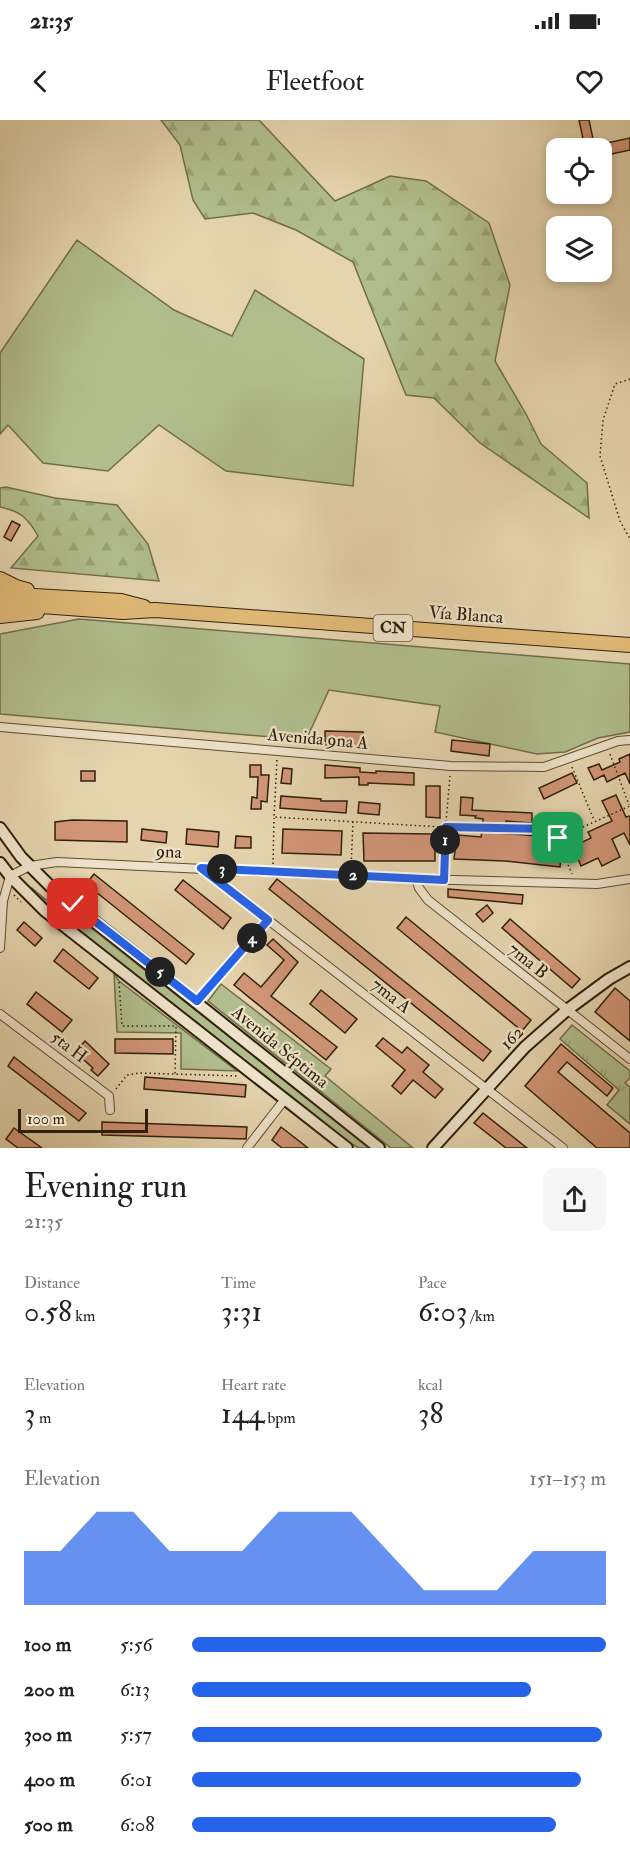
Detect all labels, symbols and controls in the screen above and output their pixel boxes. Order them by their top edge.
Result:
text: 21:35 [30,7,73,35]
icon: back [24,65,57,98]
text: Fleetfoot [266,65,364,98]
icon: heart [573,65,606,98]
map controls [546,138,612,282]
button: locate [546,138,612,204]
button: layers [546,216,612,282]
street label: Vía Blanca [428,601,505,629]
road number: CN [374,615,412,641]
street label: Avenida 9na A [266,723,370,755]
pin [532,812,583,863]
icon: arrive [541,821,574,854]
pin: 1 [430,825,460,855]
text: 1 [442,830,448,850]
street label: 9na [154,840,183,864]
pin: 3 [207,854,237,884]
text: 3 [219,859,225,879]
pin: 2 [338,860,368,890]
text: 2 [349,865,357,885]
pin [47,878,98,929]
icon: check [56,887,89,920]
pin: 4 [237,923,267,953]
text: 4 [248,928,256,948]
street label: 7ma B [503,938,553,984]
pin: 5 [145,957,175,987]
text: 5 [156,962,164,982]
street label: 7ma A [366,973,416,1019]
street label: Avenida Séptima [226,1000,334,1094]
street label: 162 [495,1021,529,1055]
street label: 5ta H [46,1026,92,1068]
scale bar [18,1106,148,1133]
text: 100 m [27,1109,65,1129]
text: Evening run [24,1166,187,1207]
button: share [543,1168,606,1231]
text: 21:35 [24,1209,63,1234]
text: Distance [24,1273,80,1293]
text: Time [221,1273,256,1293]
text: Pace [418,1273,447,1293]
text: 0.58 [24,1293,72,1330]
text: 3:31 [221,1293,262,1330]
text: 6:03 [418,1293,467,1330]
text: km [72,1306,95,1326]
text: /km [467,1306,495,1326]
text: Elevation [24,1375,85,1395]
text: Heart rate [221,1375,286,1395]
text: kcal [418,1375,443,1395]
text: 3 [24,1395,36,1432]
text: 144 [221,1395,264,1432]
text: 38 [418,1395,444,1432]
text: m [36,1408,51,1428]
text: bpm [264,1408,296,1428]
text: Elevation [24,1466,100,1491]
text: 151–153 m [530,1466,606,1491]
text: 100 m [24,1632,71,1657]
text: 5:56 [120,1632,153,1657]
text: 200 m [24,1677,74,1702]
text: 6:13 [120,1677,150,1702]
text: 300 m [24,1722,72,1747]
text: 5:57 [120,1722,152,1747]
text: 400 m [24,1767,75,1792]
text: 6:01 [120,1767,152,1792]
text: 500 m [24,1812,73,1837]
text: 6:08 [120,1812,155,1837]

